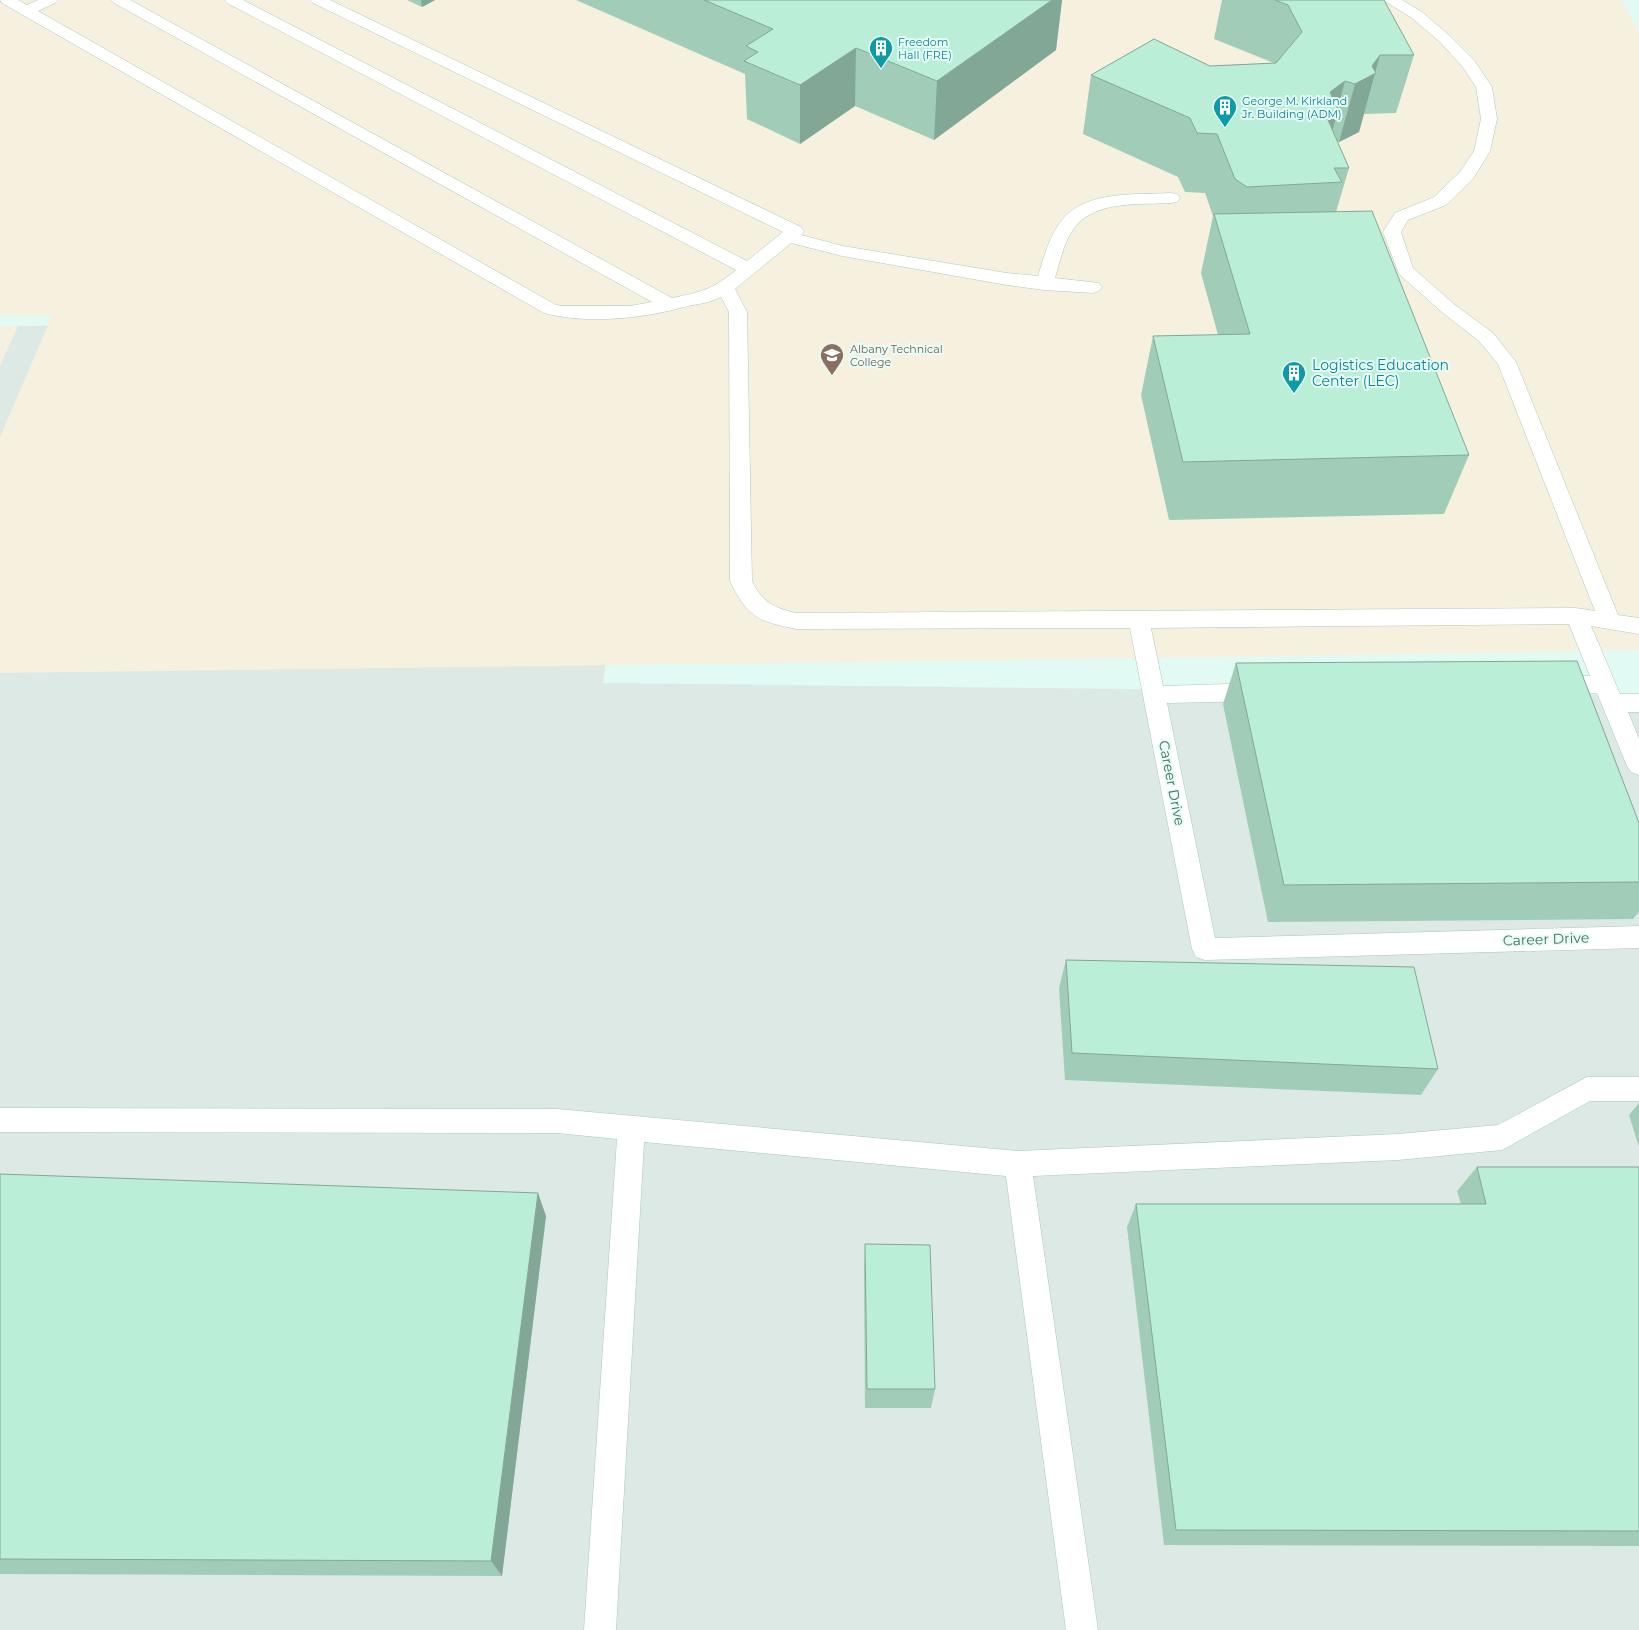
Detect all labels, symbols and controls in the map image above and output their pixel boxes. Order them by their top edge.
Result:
building icon: Freedom Hall (FRE) [868,35,894,69]
place label: Freedom Hall (FRE) [898,35,952,62]
building icon: George M. Kirkland Jr. Building (ADM) [1212,94,1238,128]
place label: George M. Kirkland Jr. Building (ADM) [1241,94,1347,121]
school or university icon: Albany Technical College [819,342,845,376]
place label: Albany Technical College [850,342,943,369]
place label: Logistics Education Center (LEC) [1312,356,1449,390]
building icon: Logistics Education Center (LEC) [1281,360,1307,394]
street label: Career Drive [1155,739,1189,827]
street label: Career Drive [1503,928,1589,950]

